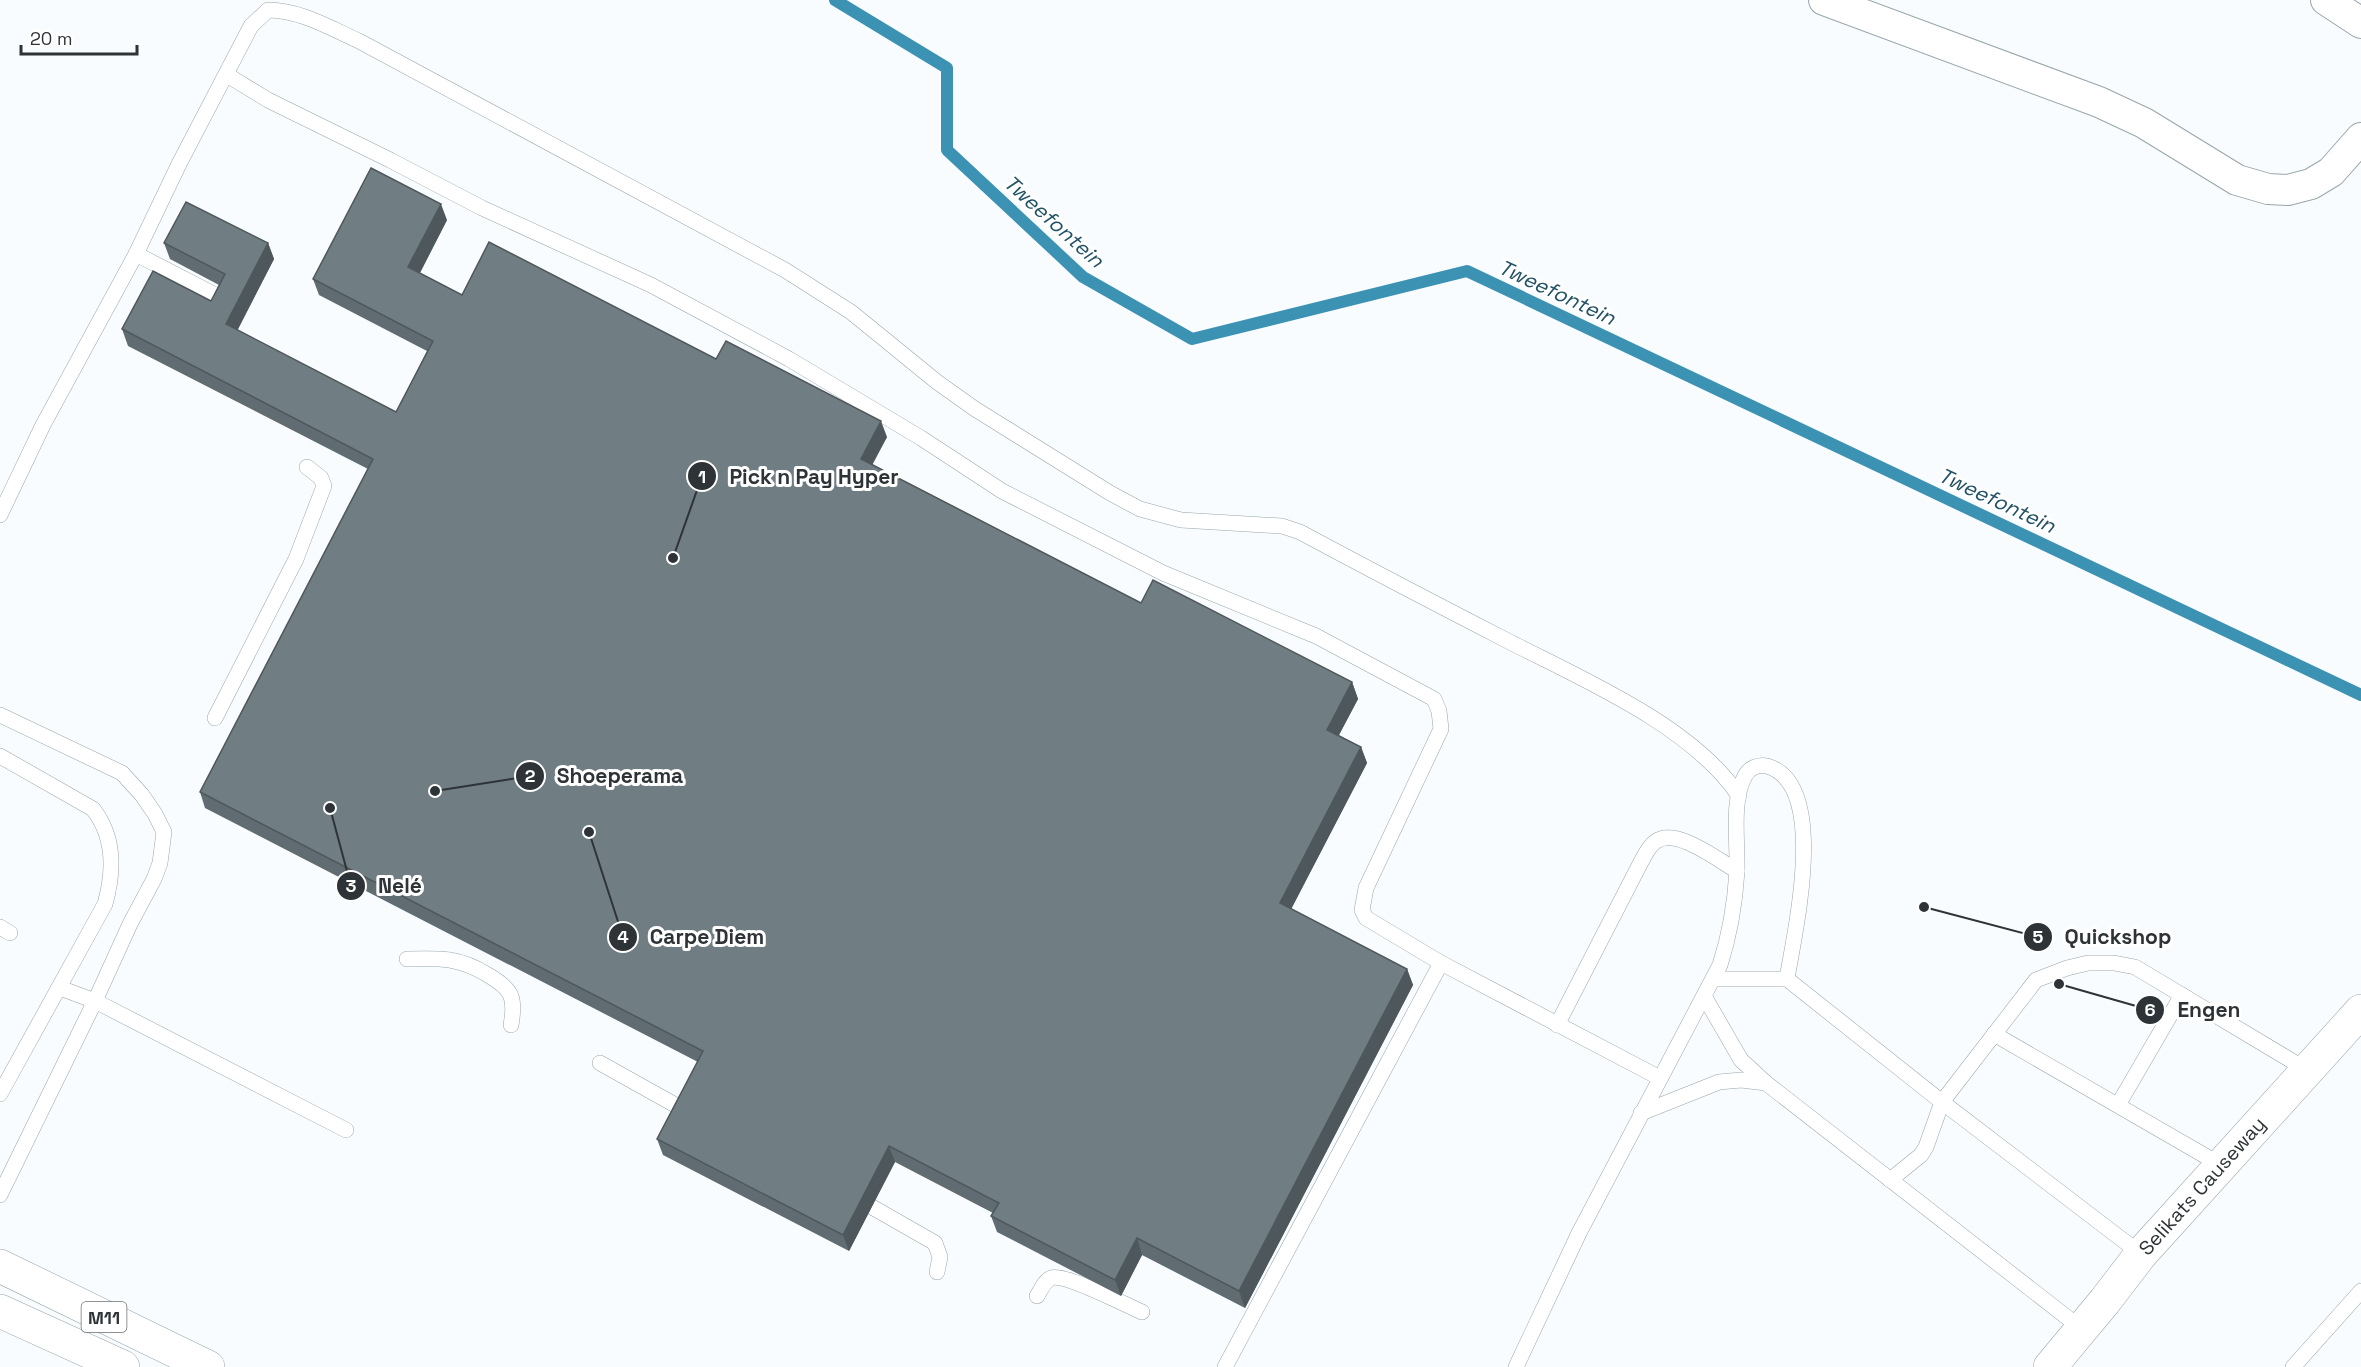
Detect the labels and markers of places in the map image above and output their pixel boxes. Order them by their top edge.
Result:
callout: Pick n Pay Hyper [687,457,910,496]
callout: Shoeperama [515,757,695,796]
callout: Nelé [336,866,434,905]
callout: Carpe Diem [608,917,776,956]
callout: Quickshop [2023,917,2184,956]
callout: Engen [2135,991,2252,1030]

